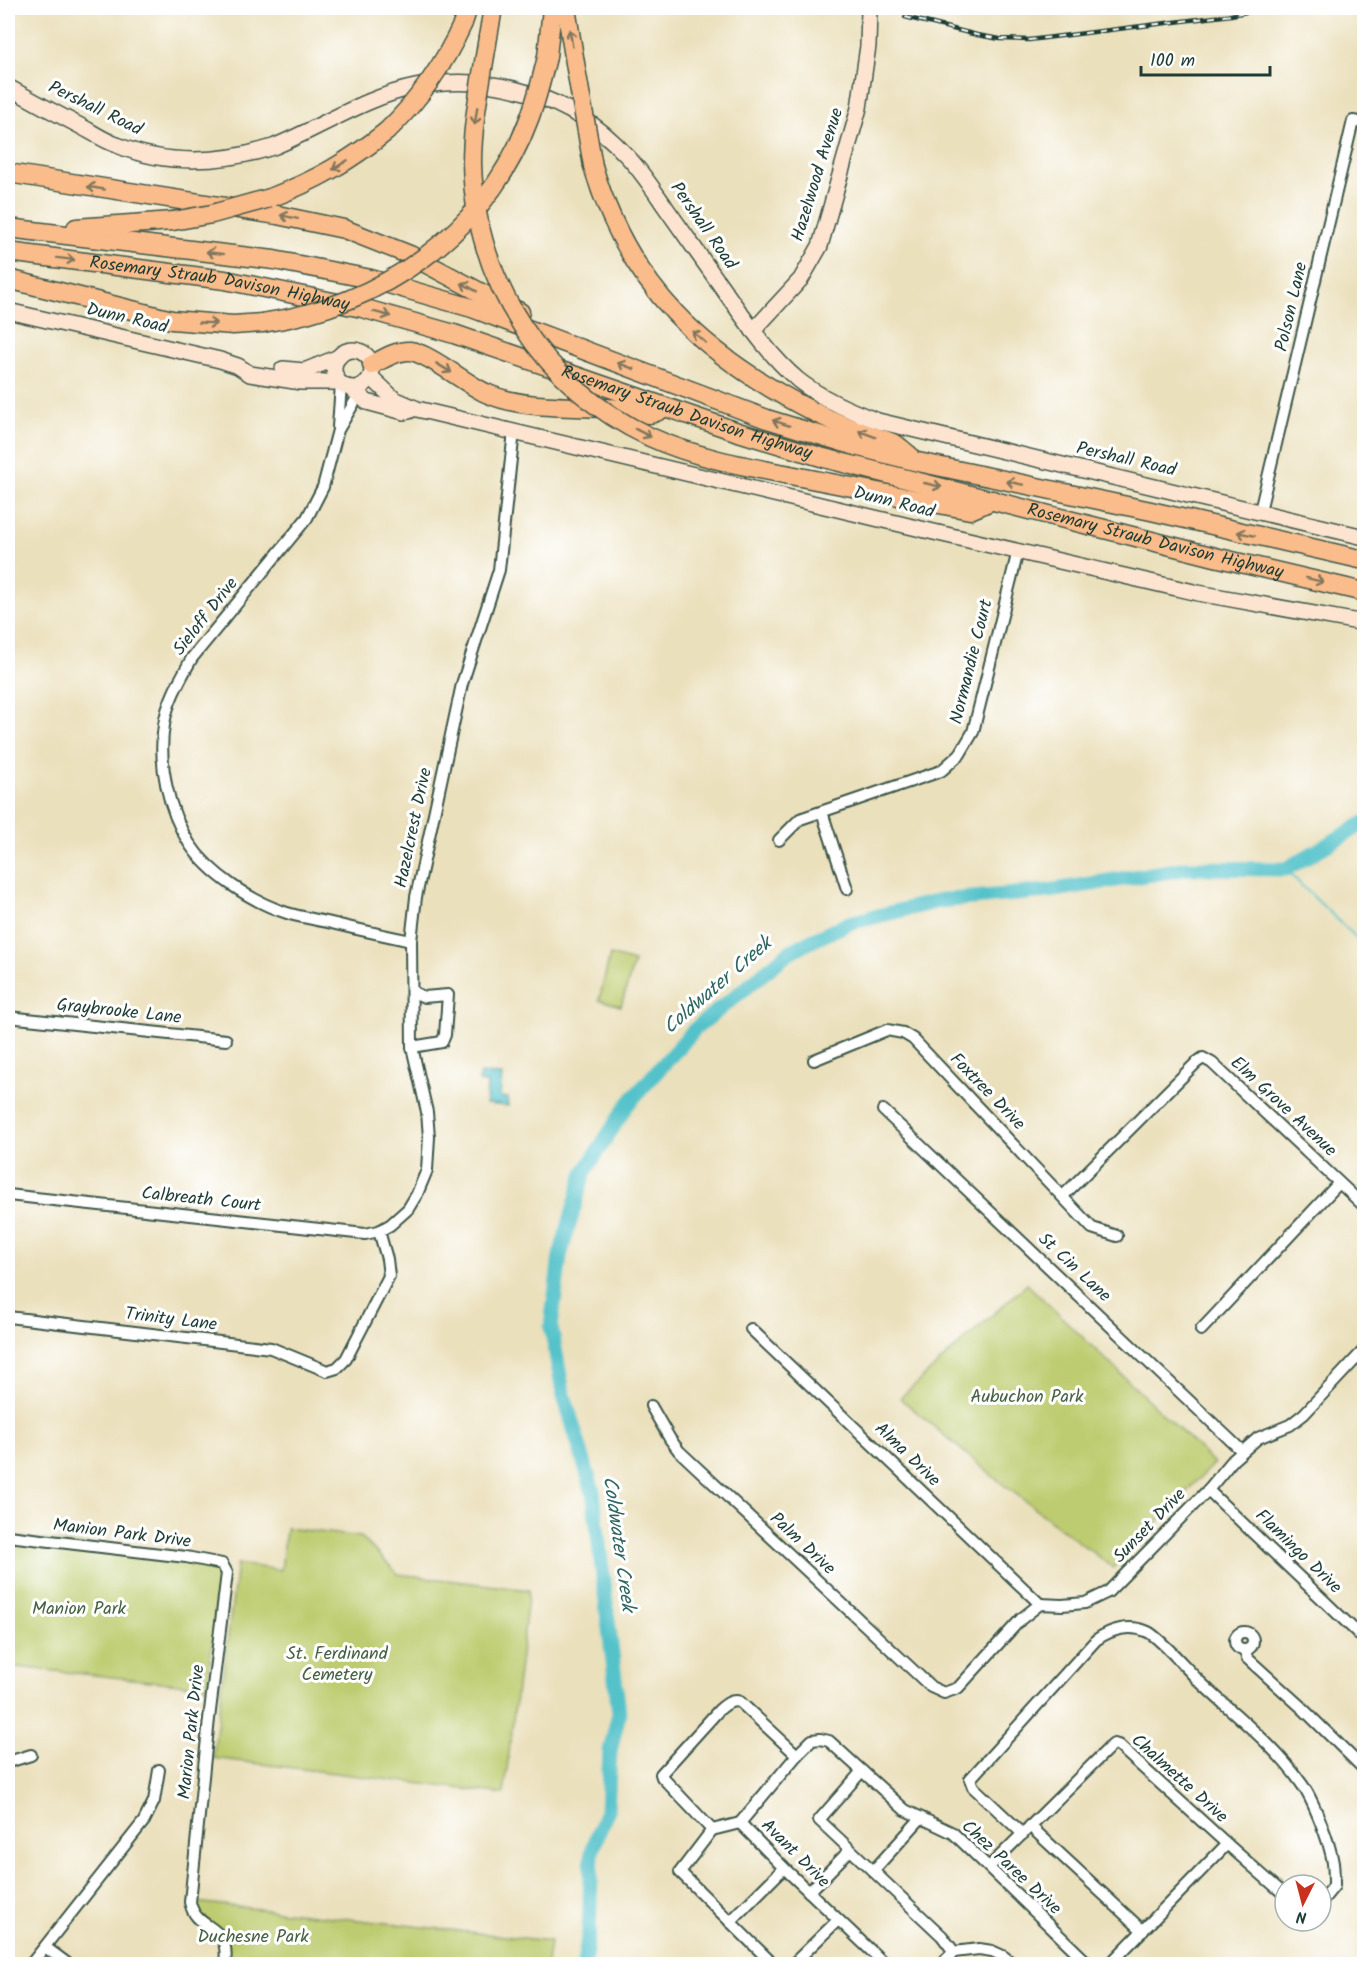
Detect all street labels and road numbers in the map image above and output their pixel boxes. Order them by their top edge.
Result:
street label: Pershall Road [43,74,148,145]
street label: Hazelwood Avenue [784,105,852,245]
street label: Pershall Road [662,176,745,277]
street label: Rosemary Straub Davison Highway [88,248,353,320]
street label: Polson Lane [1268,259,1316,355]
street label: Dunn Road [83,296,172,343]
street label: Rosemary Straub Davison Highway [557,357,816,468]
street label: Pershall Road [1073,434,1180,486]
street label: Dunn Road [850,479,939,527]
street label: Rosemary Straub Davison Highway [1024,495,1287,587]
street label: Sieloff Drive [166,572,246,662]
street label: Normandie Court [942,596,1002,727]
street label: Hazelcrest Drive [387,765,441,891]
street label: Graybrooke Lane [55,991,183,1033]
street label: Foxtree Drive [942,1046,1032,1138]
street label: Elm Grove Avenue [1223,1050,1343,1164]
street label: Calbreath Court [140,1179,263,1221]
street label: St Cin Lane [1031,1226,1117,1310]
street label: Trinity Lane [123,1300,219,1340]
street label: Alma Drive [867,1416,947,1494]
street label: Sunset Drive [1106,1482,1194,1570]
street label: Flamingo Drive [1248,1503,1348,1601]
street label: Palm Drive [762,1506,842,1582]
street label: Manion Park Drive [51,1511,193,1557]
street label: Marion Park Drive [171,1663,213,1801]
street label: Chalmette Drive [1124,1727,1234,1831]
street label: Avant Drive [754,1813,836,1895]
street label: Chez Paree Drive [954,1813,1068,1923]

